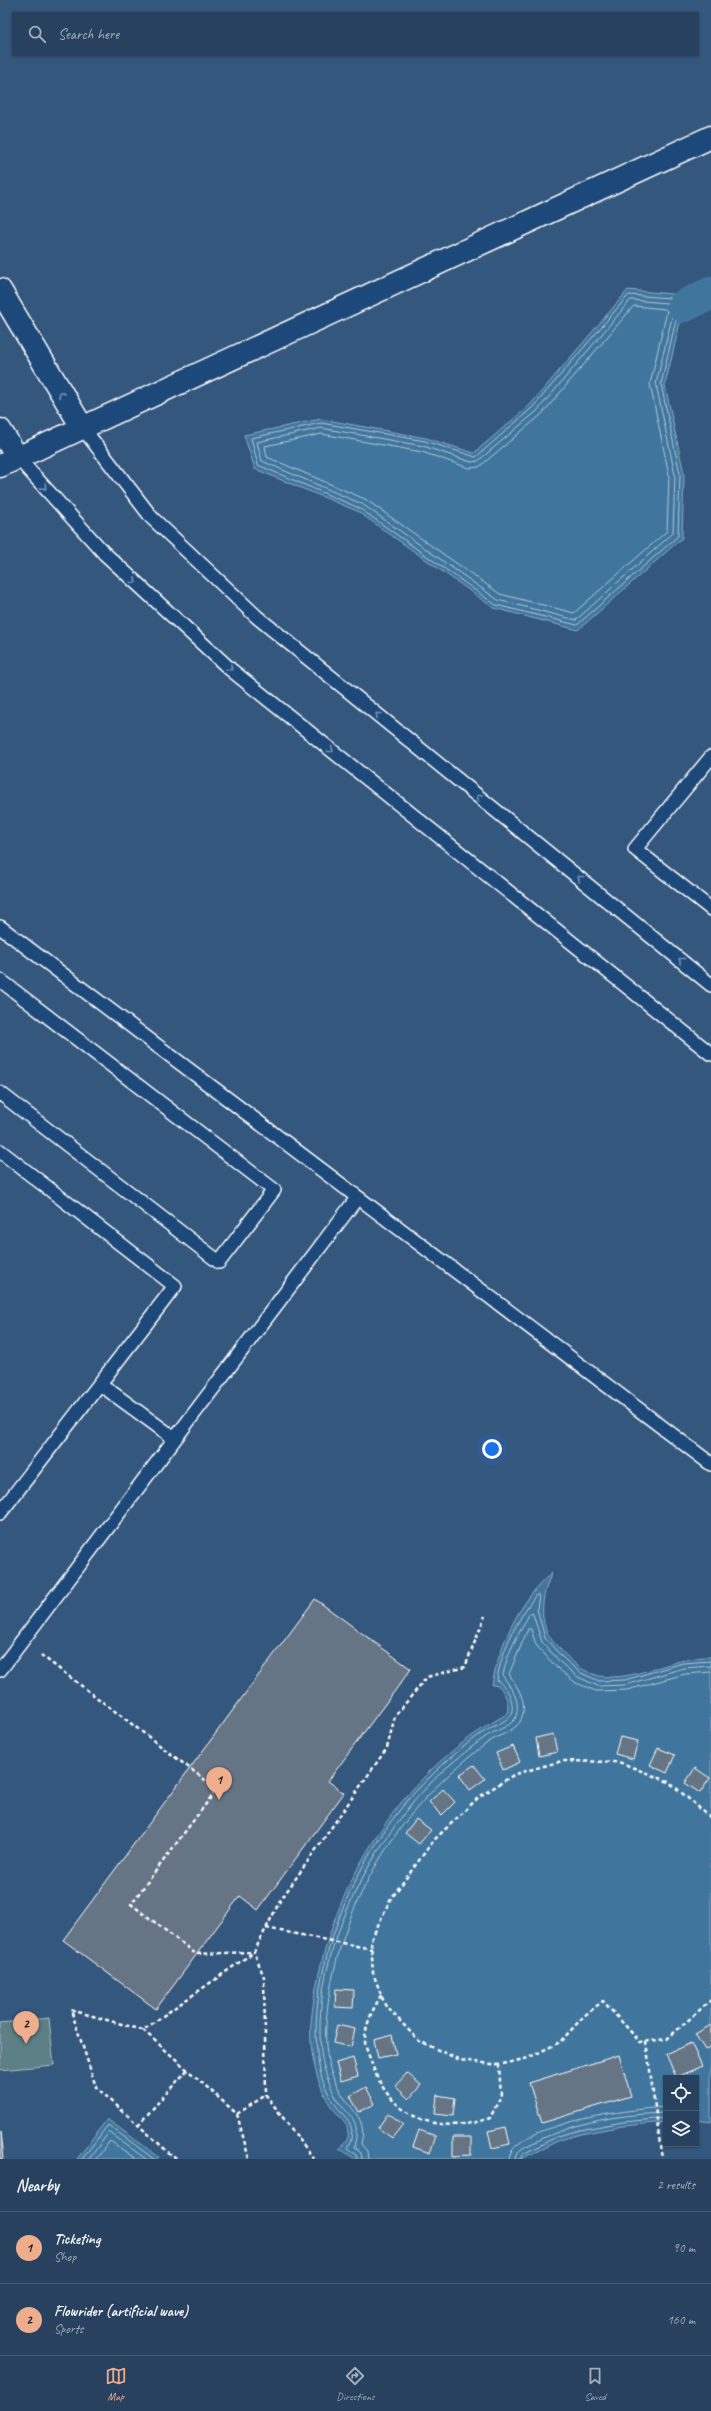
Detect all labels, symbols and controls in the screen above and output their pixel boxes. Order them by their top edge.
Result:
search box [12,12,699,56]
icon: search [26,23,48,45]
text: Search here [58,25,119,44]
one-way arrow [59,391,66,398]
one-way arrow [39,482,46,489]
one-way arrow [129,576,137,583]
one-way arrow [225,664,233,671]
one-way arrow [375,712,382,719]
one-way arrow [327,745,334,752]
one-way arrow [476,794,483,801]
one-way arrow [577,876,584,883]
one-way arrow [678,958,685,965]
your location [482,1439,502,1459]
pin: 1 [206,1767,232,1800]
pin: 2 [13,2011,39,2044]
map controls [663,2075,699,2147]
button: locate [663,2075,699,2111]
button: layers [663,2111,699,2147]
text: Nearby [16,2175,59,2196]
text: 2 results [657,2177,695,2193]
text: Ticketing [54,2230,100,2249]
text: 1 [26,2240,32,2256]
text: 90 m [673,2240,695,2256]
text: Shop [54,2249,76,2265]
text: Flowrider (artificial wave) [54,2302,188,2321]
text: 2 [26,2312,32,2328]
text: 160 m [667,2312,695,2328]
text: Sports [54,2321,83,2337]
tab: Map [105,2365,127,2403]
tab: Directions [336,2365,375,2403]
tab: Saved [584,2365,606,2403]

